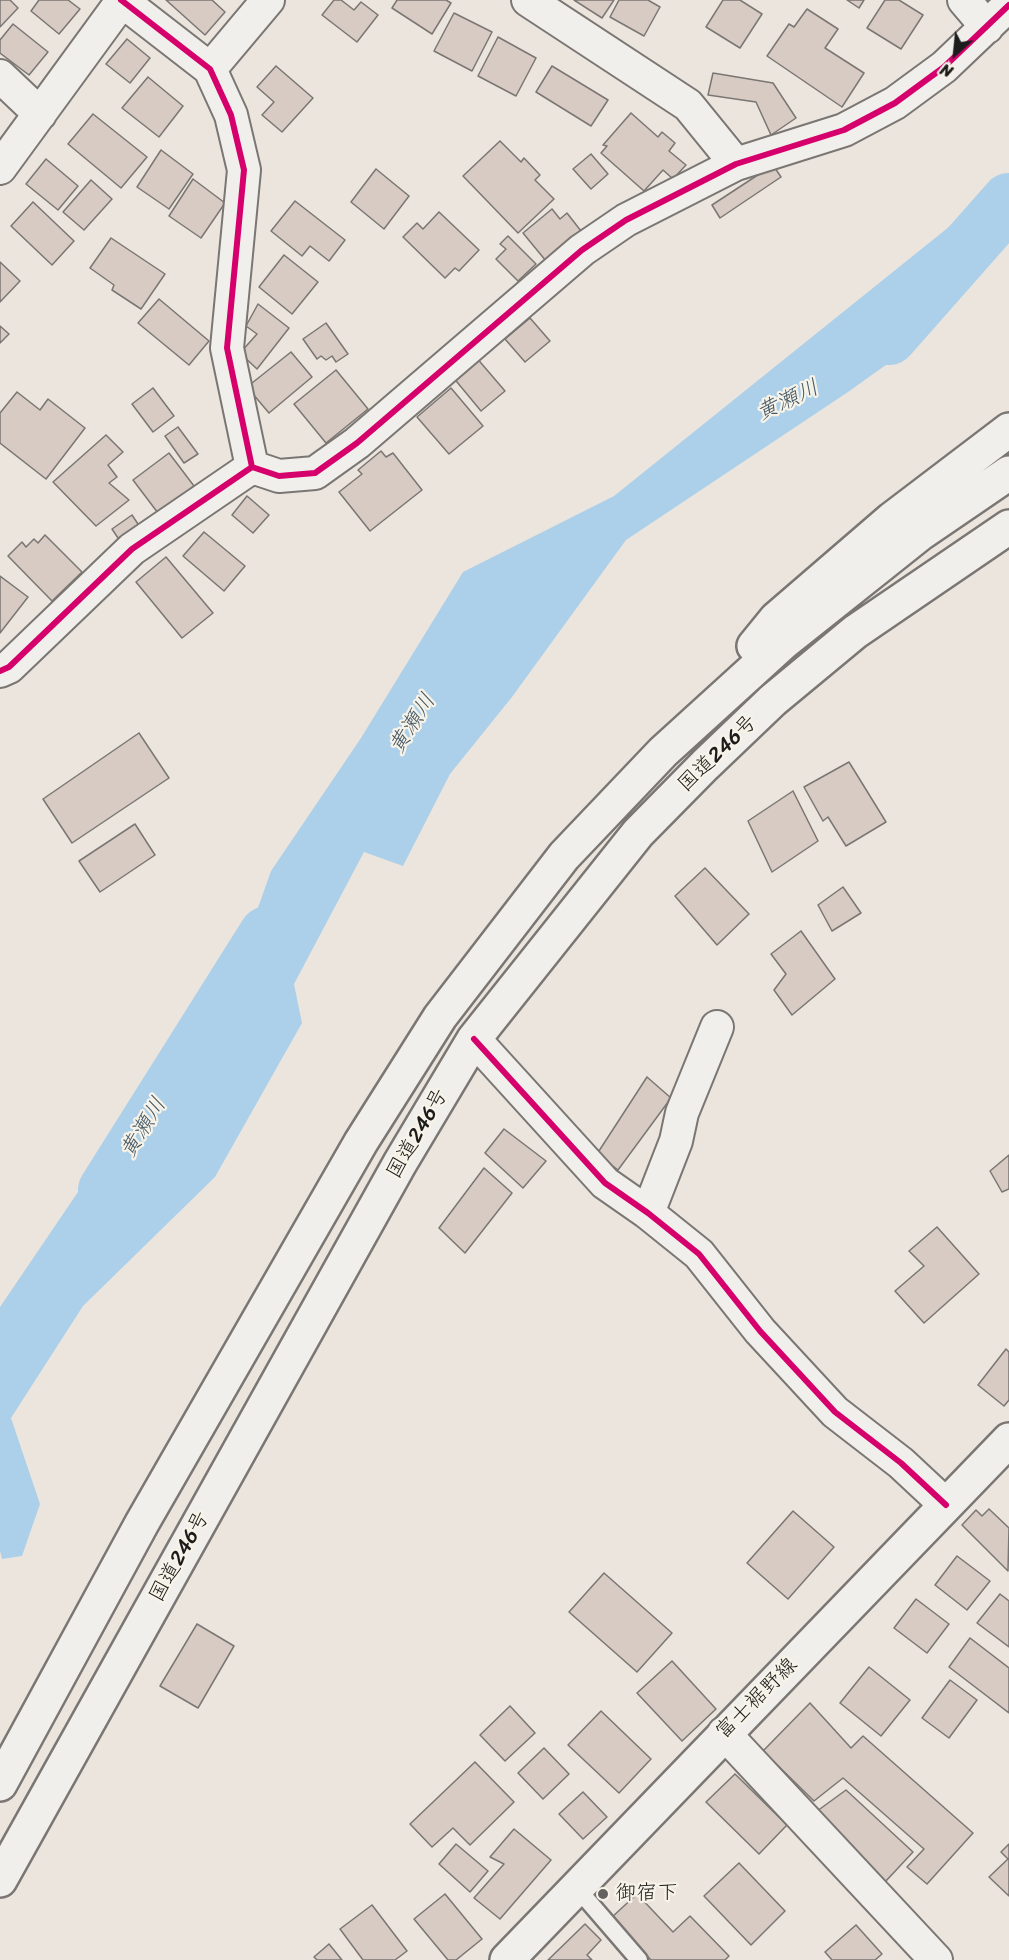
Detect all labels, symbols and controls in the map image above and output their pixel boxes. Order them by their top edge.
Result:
north arrow [925,24,985,84]
text: N [935,55,958,86]
water label: 黄瀬川 [753,375,823,427]
water label: 黄瀬川 [384,689,442,759]
street label: 国道246号 [673,710,763,798]
street label: 国道246号 [382,1084,454,1184]
water label: 黄瀬川 [115,1093,173,1163]
street label: 国道246号 [145,1507,215,1607]
street label: 富士裾野線 [711,1653,803,1745]
place label: 御宿下 [615,1881,678,1907]
marker: 御宿下 [596,1887,610,1901]

